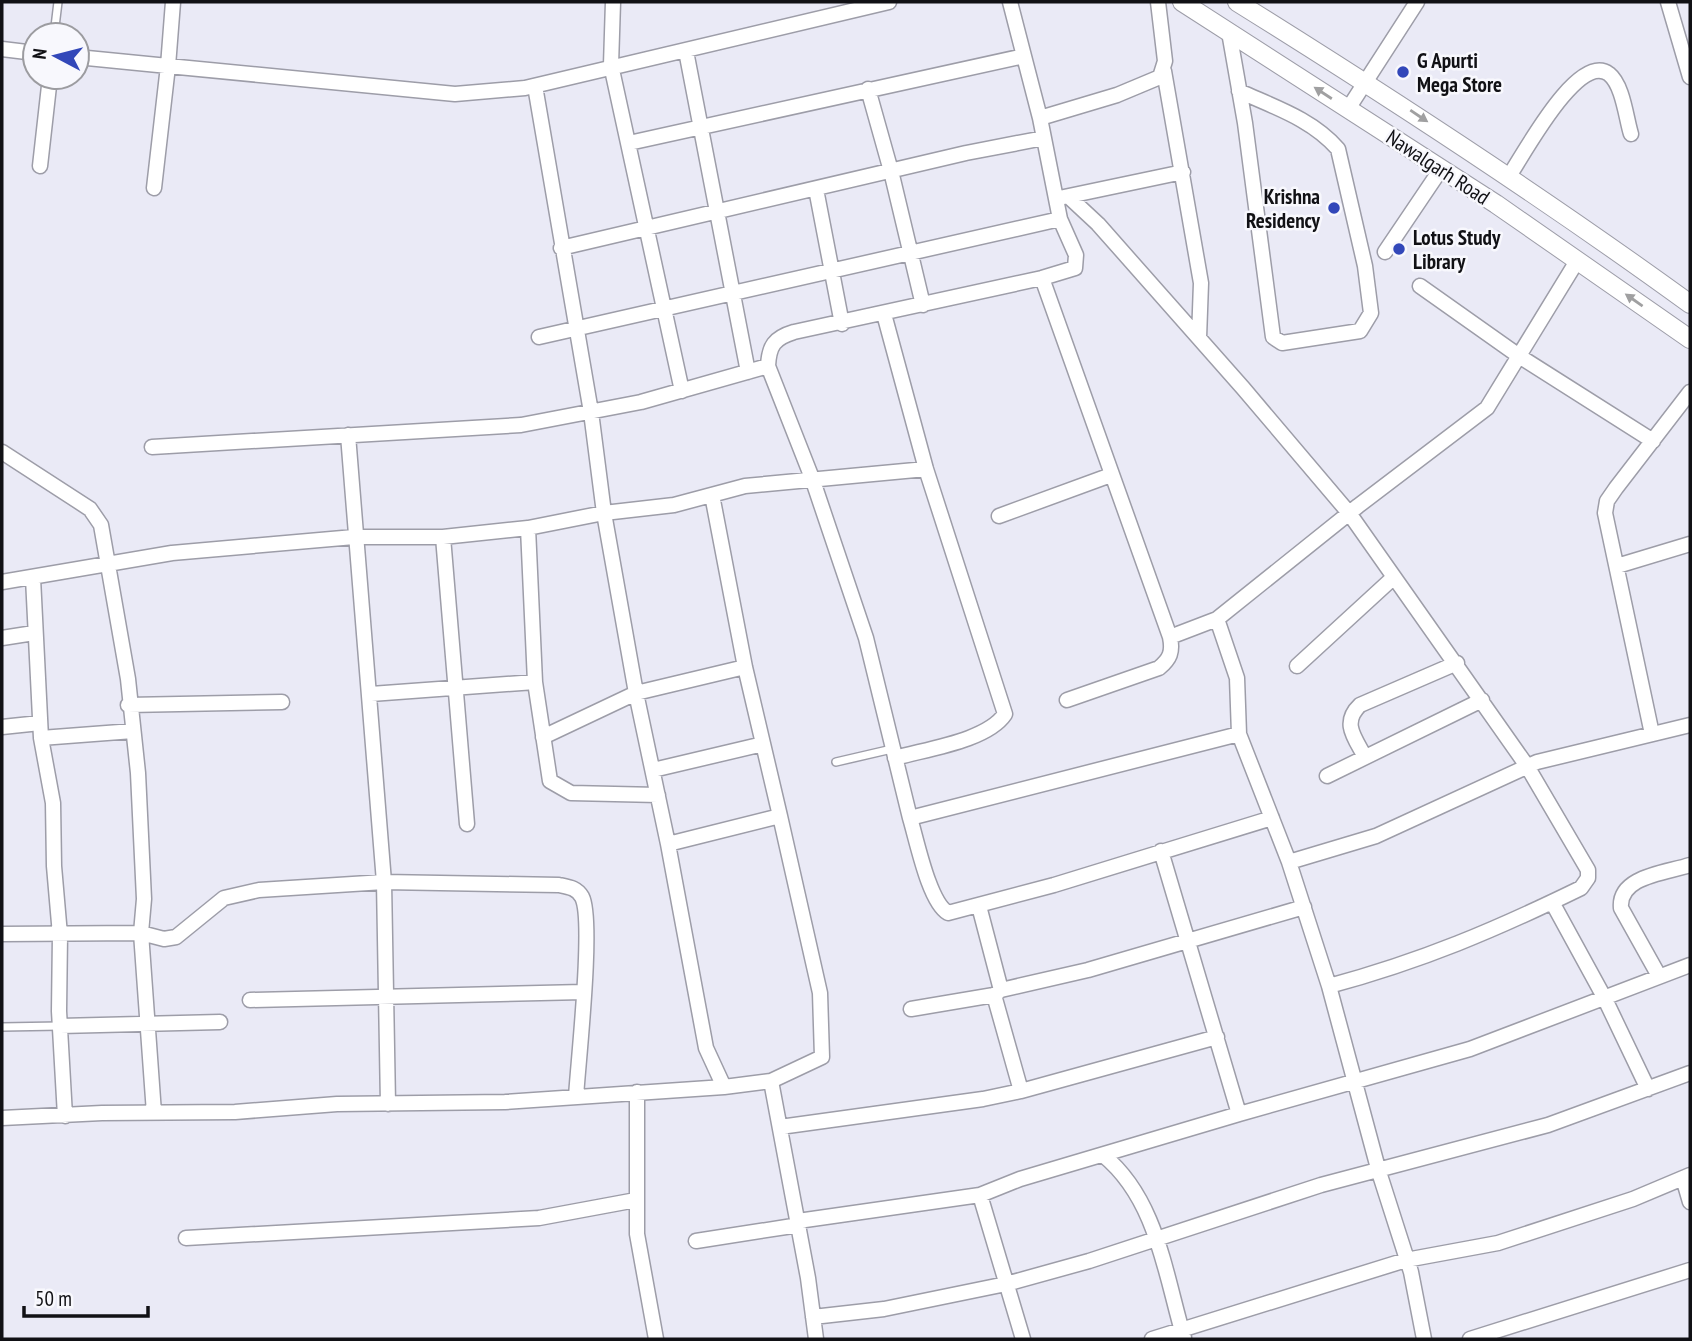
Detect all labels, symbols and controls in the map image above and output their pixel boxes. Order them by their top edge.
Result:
north arrow [21,21,91,91]
text: N [27,47,52,60]
place label: G Apurti Mega Store [1417,47,1502,98]
marker: G Apurti Mega Store [1395,64,1411,80]
one-way arrow [1313,86,1332,99]
one-way arrow [1409,110,1429,123]
street label: Nawalgarh Road [1381,124,1495,210]
place label: Krishna Residency [1246,183,1321,234]
marker: Krishna Residency [1326,200,1342,216]
place label: Lotus Study Library [1413,224,1501,275]
marker: Lotus Study Library [1391,241,1407,257]
one-way arrow [1625,293,1643,307]
scale bar [24,1274,149,1318]
text: 50 m [35,1285,72,1312]

